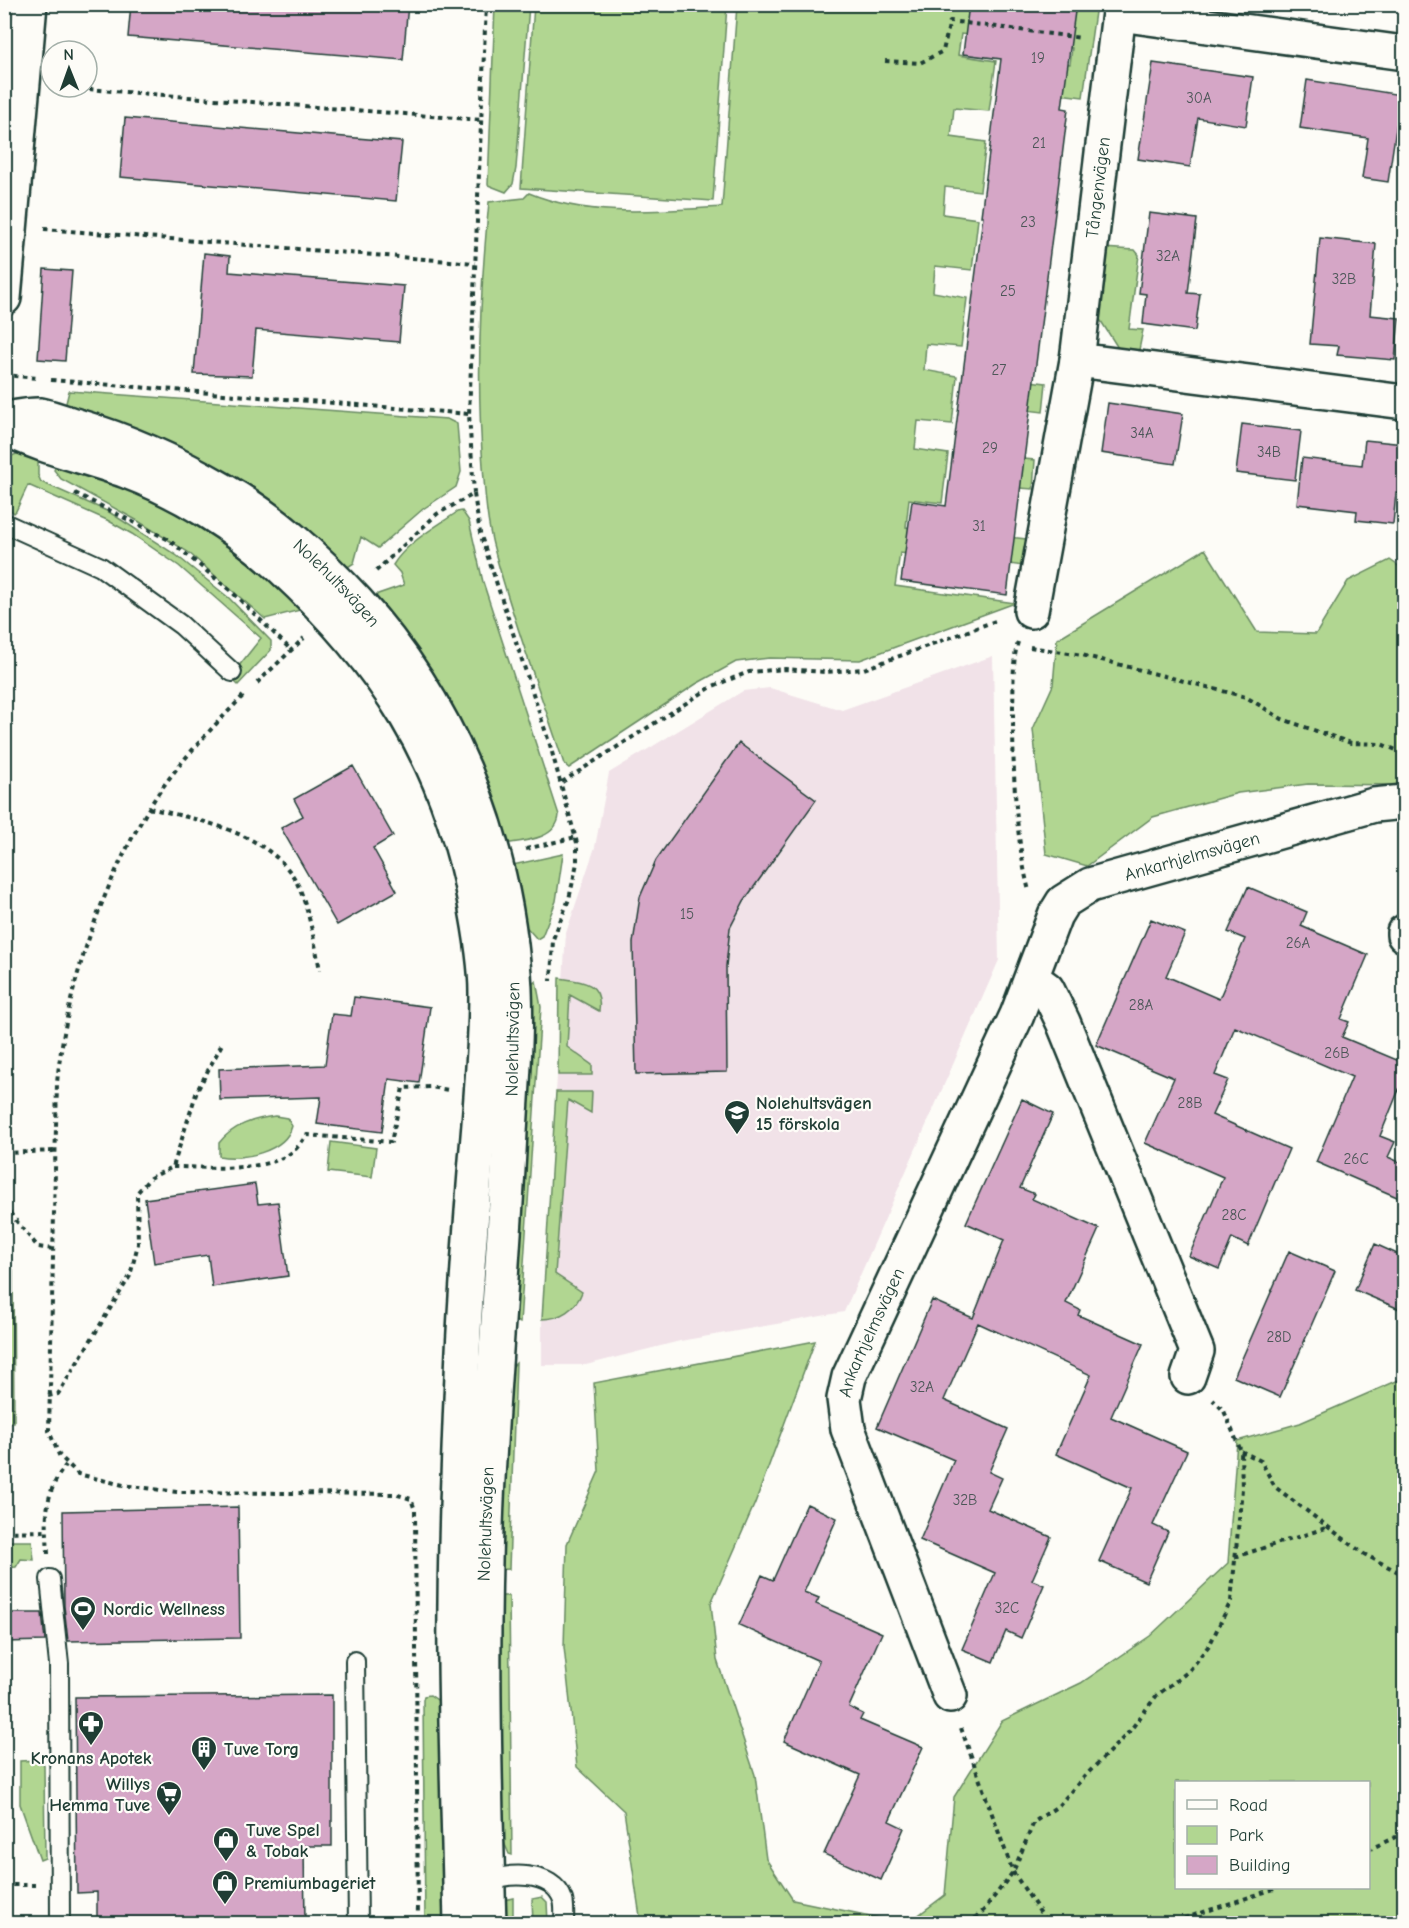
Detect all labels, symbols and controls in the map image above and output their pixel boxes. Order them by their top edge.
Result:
north arrow [39,39,99,99]
text: N [63,46,74,64]
house number: 19 [1031,49,1045,67]
house number: 30A [1186,89,1212,107]
house number: 21 [1032,134,1046,152]
street label: Tångenvägen [1081,136,1114,239]
house number: 23 [1020,213,1036,231]
house number: 32A [1156,247,1180,265]
house number: 32B [1332,270,1356,288]
house number: 25 [1000,282,1016,300]
house number: 27 [992,361,1006,379]
house number: 34A [1130,424,1154,442]
house number: 29 [982,439,998,457]
house number: 34B [1257,443,1281,461]
house number: 31 [972,517,986,535]
street label: Nolehultsvägen [289,534,384,631]
street label: Ankarhjelmsvägen [1122,827,1262,885]
house number: 15 [680,905,694,923]
house number: 26A [1286,934,1311,952]
street label: Nolehultsvägen [502,981,524,1097]
house number: 28A [1129,996,1153,1014]
house number: 26B [1324,1044,1350,1062]
place label: Nolehultsvägen 15 förskola [756,1093,872,1135]
house number: 28B [1178,1094,1202,1112]
school or university icon: Nolehultsvägen 15 förskola [722,1098,752,1136]
house number: 26C [1343,1150,1369,1168]
house number: 28C [1222,1206,1246,1224]
street label: Ankarhjelmsvägen [834,1265,909,1399]
house number: 28D [1266,1328,1292,1346]
house number: 32A [910,1378,934,1396]
street label: Nolehultsvägen [474,1466,498,1582]
house number: 32B [953,1491,977,1509]
sports icon: Nordic Wellness [68,1594,98,1632]
place label: Nordic Wellness [103,1599,225,1620]
house number: 32C [995,1599,1019,1617]
pharmacy icon: Kronans Apotek [76,1709,106,1747]
building icon: Tuve Torg [189,1734,219,1772]
place label: Tuve Torg [224,1739,299,1760]
place label: Kronans Apotek [31,1748,152,1769]
place label: Willys Hemma Tuve [49,1774,150,1816]
supermarket icon: Willys Hemma Tuve [154,1779,184,1817]
legend [1175,1781,1370,1889]
text: Road [1229,1795,1268,1816]
place label: Tuve Spel & Tobak [246,1820,320,1862]
shop icon: Tuve Spel & Tobak [211,1825,241,1863]
text: Park [1229,1825,1264,1846]
text: Building [1229,1855,1291,1876]
shop icon: Premiumbageriet [210,1868,240,1906]
place label: Premiumbageriet [244,1873,377,1894]

